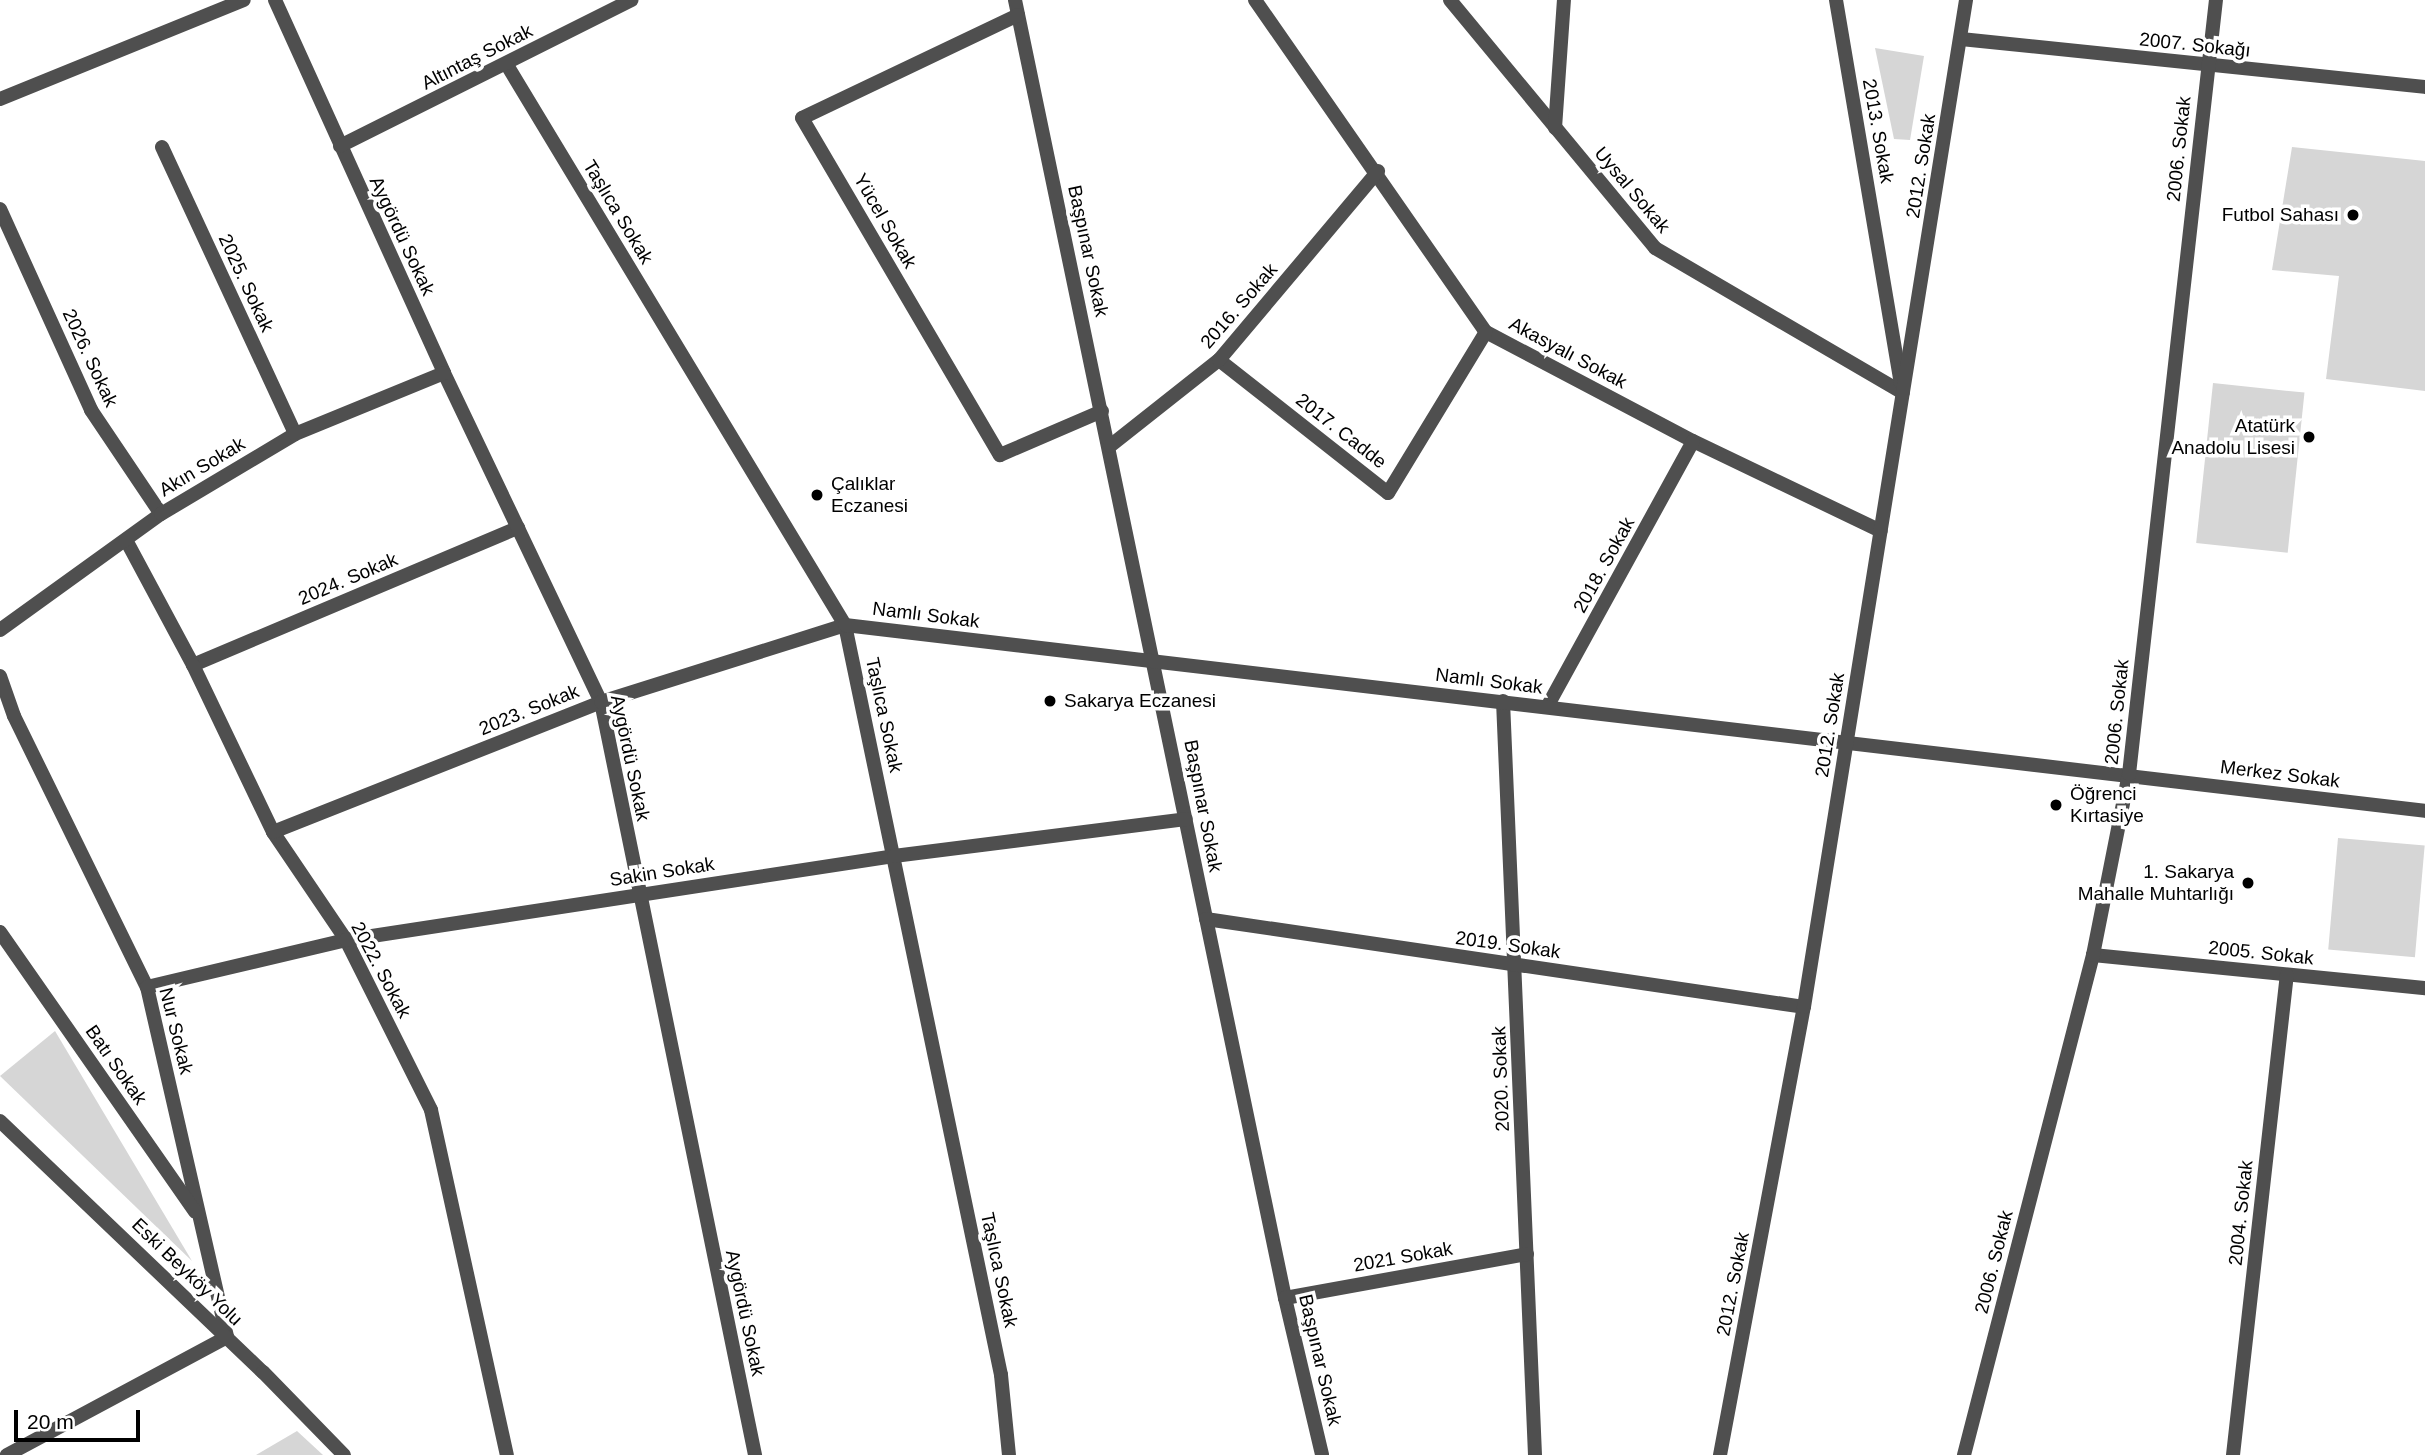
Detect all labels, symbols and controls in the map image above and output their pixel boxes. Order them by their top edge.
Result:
street label: Altıntaş Sokak [418,19,536,95]
street label: 2007. Sokağı [2138,28,2252,62]
street label: 2013. Sokak [1858,77,1898,185]
street label: 2006. Sokak [2162,95,2196,203]
street label: 2012. Sokak [1901,112,1941,220]
street label: Uysal Sokak [1589,142,1675,238]
street label: Taşlıca Sokak [578,156,658,268]
street label: Yücel Sokak [849,170,921,272]
street label: Aygördü Sokak [365,173,439,299]
street label: Başpınar Sokak [1063,183,1113,319]
place label: Futbol Sahası [2222,204,2339,226]
marker: Futbol Sahası [2345,207,2361,223]
street label: 2025. Sokak [213,230,279,336]
street label: 2016. Sokak [1196,259,1282,353]
street label: 2026. Sokak [57,305,123,411]
street label: Akasyalı Sokak [1505,312,1631,394]
street label: 2017. Cadde [1291,389,1391,473]
place label: Atatürk Anadolu Lisesi [2171,415,2295,459]
marker: Atatürk Anadolu Lisesi [2301,429,2317,445]
street label: Akın Sokak [155,432,249,502]
place label: Çalıklar Eczanesi [831,473,908,517]
marker: Çalıklar Eczanesi [809,487,825,503]
street label: 2018. Sokak [1568,513,1640,617]
street label: 2024. Sokak [295,548,401,610]
street label: Namlı Sokak [871,597,981,633]
street label: Taşlıca Sokak [861,655,907,775]
street label: 2006. Sokak [2100,658,2134,766]
street label: Namlı Sokak [1434,663,1544,699]
street label: 2012. Sokak [1810,671,1850,779]
street label: 2023. Sokak [476,680,582,740]
place label: Sakarya Eczanesi [1064,690,1216,712]
street label: Aygördü Sokak [605,693,655,823]
marker: Sakarya Eczanesi [1042,693,1058,709]
street label: Başpınar Sokak [1179,738,1227,874]
street label: Merkez Sokak [2219,755,2341,793]
place label: Öğrenci Kırtasiye [2070,783,2144,827]
marker: Öğrenci Kırtasiye [2048,797,2064,813]
street label: Sakin Sokak [608,852,716,892]
place label: 1. Sakarya Mahalle Muhtarlığı [2078,861,2234,905]
marker: 1. Sakarya Mahalle Muhtarlığı [2240,875,2256,891]
street label: 2022. Sokak [346,918,416,1022]
street label: 2019. Sokak [1454,926,1562,964]
street label: 2005. Sokak [2207,936,2315,970]
street label: Nur Sokak [154,985,198,1077]
street label: Batı Sokak [80,1021,152,1109]
street label: 2020. Sokak [1488,1026,1514,1132]
street label: 2004. Sokak [2224,1159,2258,1267]
street label: 2006. Sokak [1970,1208,2018,1316]
street label: Taşlıca Sokak [976,1210,1022,1330]
street label: Eski Beyköy Yolu [127,1213,247,1331]
street label: 2012. Sokak [1712,1230,1754,1338]
street label: 2021 Sokak [1352,1237,1454,1277]
street label: Aygördü Sokak [720,1248,770,1378]
street label: Başpınar Sokak [1294,1292,1346,1428]
scale bar [18,1396,144,1440]
text: 20 m [27,1410,74,1433]

